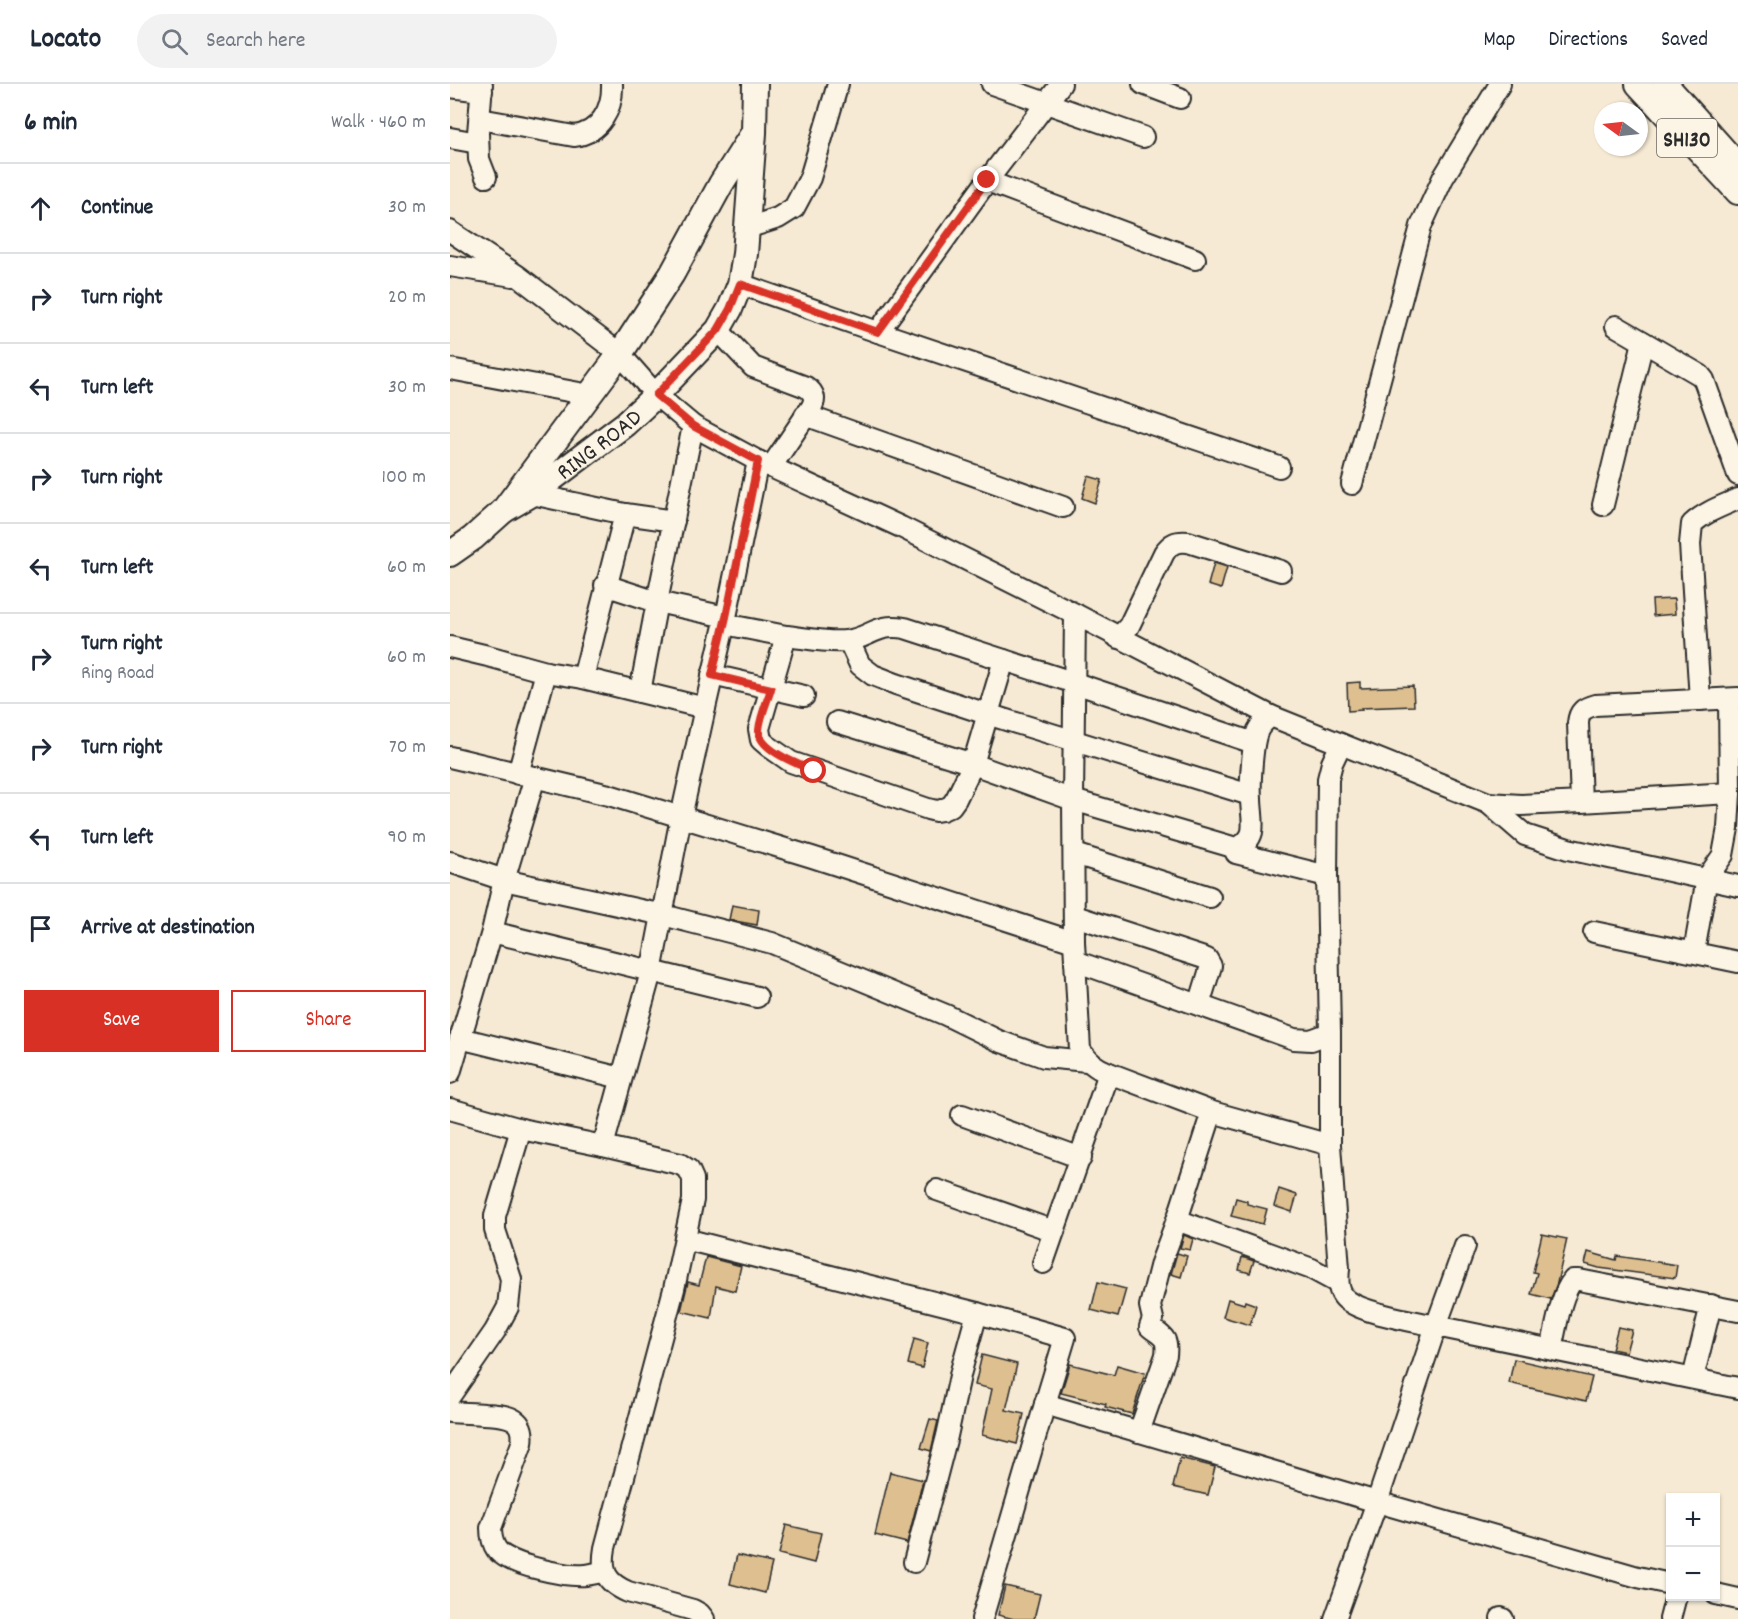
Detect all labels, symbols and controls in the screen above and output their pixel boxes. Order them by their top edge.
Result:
search box [137,14,557,68]
text: Locato [30,21,101,61]
icon: search [158,25,191,58]
text: Search here [206,26,306,57]
text: Map [1484,26,1515,56]
text: Directions [1548,26,1628,56]
text: Saved [1661,26,1708,56]
north arrow [1594,102,1648,156]
text: 6 min [24,105,77,142]
text: Walk · 460 m [331,109,426,137]
road number: SH130 [1657,119,1717,157]
route end [973,166,999,192]
icon: ahead [24,192,57,225]
text: Continue [81,193,153,224]
text: 30 m [388,194,426,222]
icon: right [24,282,57,315]
text: Turn right [81,283,163,314]
text: 20 m [388,284,426,312]
icon: left [24,372,57,405]
text: Turn left [81,373,153,404]
text: 30 m [388,374,426,402]
street label: RING ROAD [550,402,651,490]
icon: right [24,462,57,495]
text: Turn right [81,463,163,494]
text: 100 m [382,464,426,492]
icon: left [24,552,57,585]
text: Turn left [81,553,153,584]
text: 60 m [387,554,426,582]
text: Turn right [81,629,163,660]
icon: right [24,642,57,675]
text: 60 m [387,644,426,672]
text: Ring Road [81,660,154,688]
icon: right [24,732,57,765]
text: Turn right [81,733,163,764]
text: 70 m [389,734,426,762]
route start [800,757,826,783]
icon: left [24,822,57,855]
text: Turn left [81,823,153,854]
text: 90 m [388,824,426,852]
icon: arrive [24,912,57,945]
text: Arrive at destination [81,913,255,944]
button: Save [24,990,219,1052]
button: Share [231,990,426,1052]
map controls [1666,1493,1720,1601]
button: + [1666,1493,1720,1547]
button: − [1666,1547,1720,1601]

